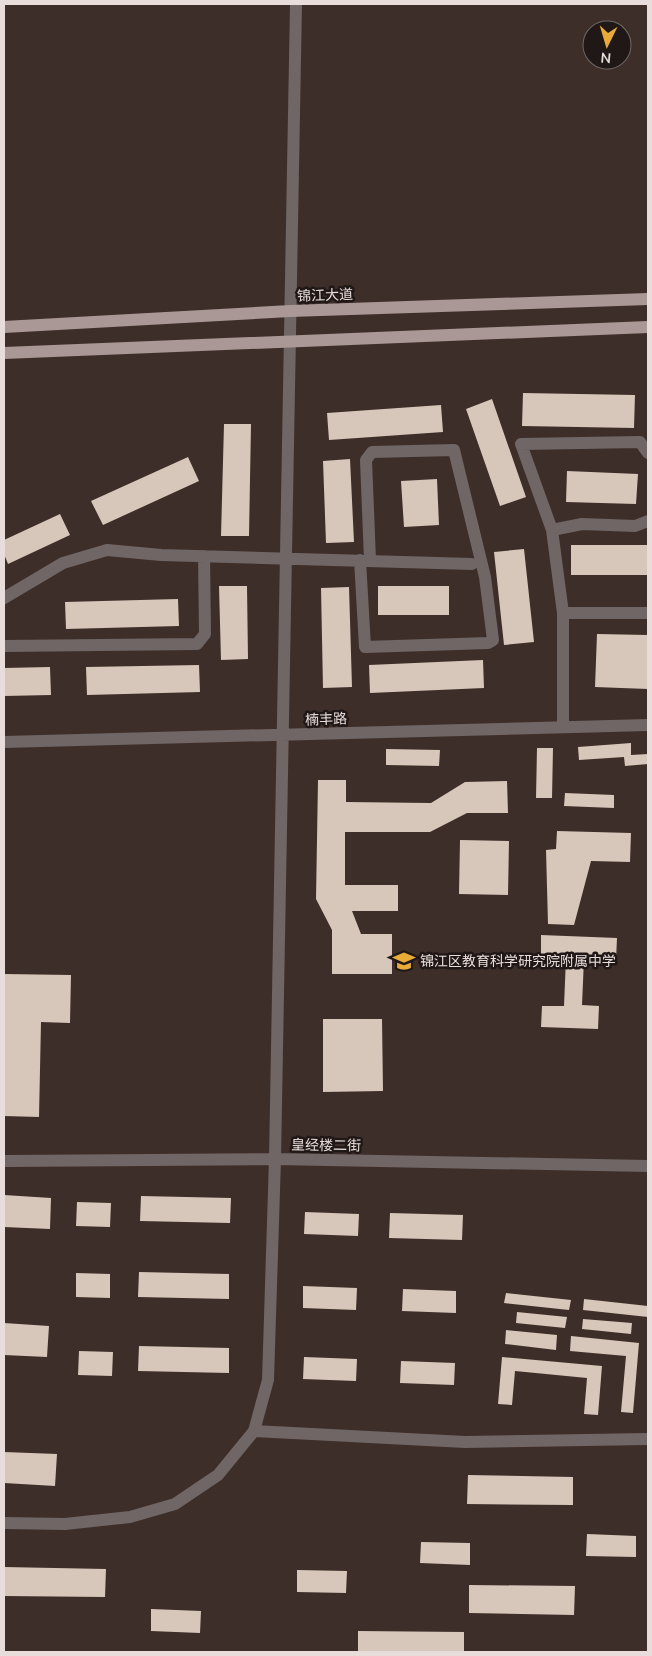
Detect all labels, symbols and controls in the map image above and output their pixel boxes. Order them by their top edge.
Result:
north arrow [582,20,632,70]
text: N [600,48,612,67]
street label: 锦江大道 [297,285,353,306]
street label: 楠丰路 [305,709,347,730]
school or university icon: 锦江区教育科学研究院附属中学 [391,948,417,974]
place label: 锦江区教育科学研究院附属中学 [420,952,616,971]
street label: 皇经楼二街 [291,1135,361,1156]

